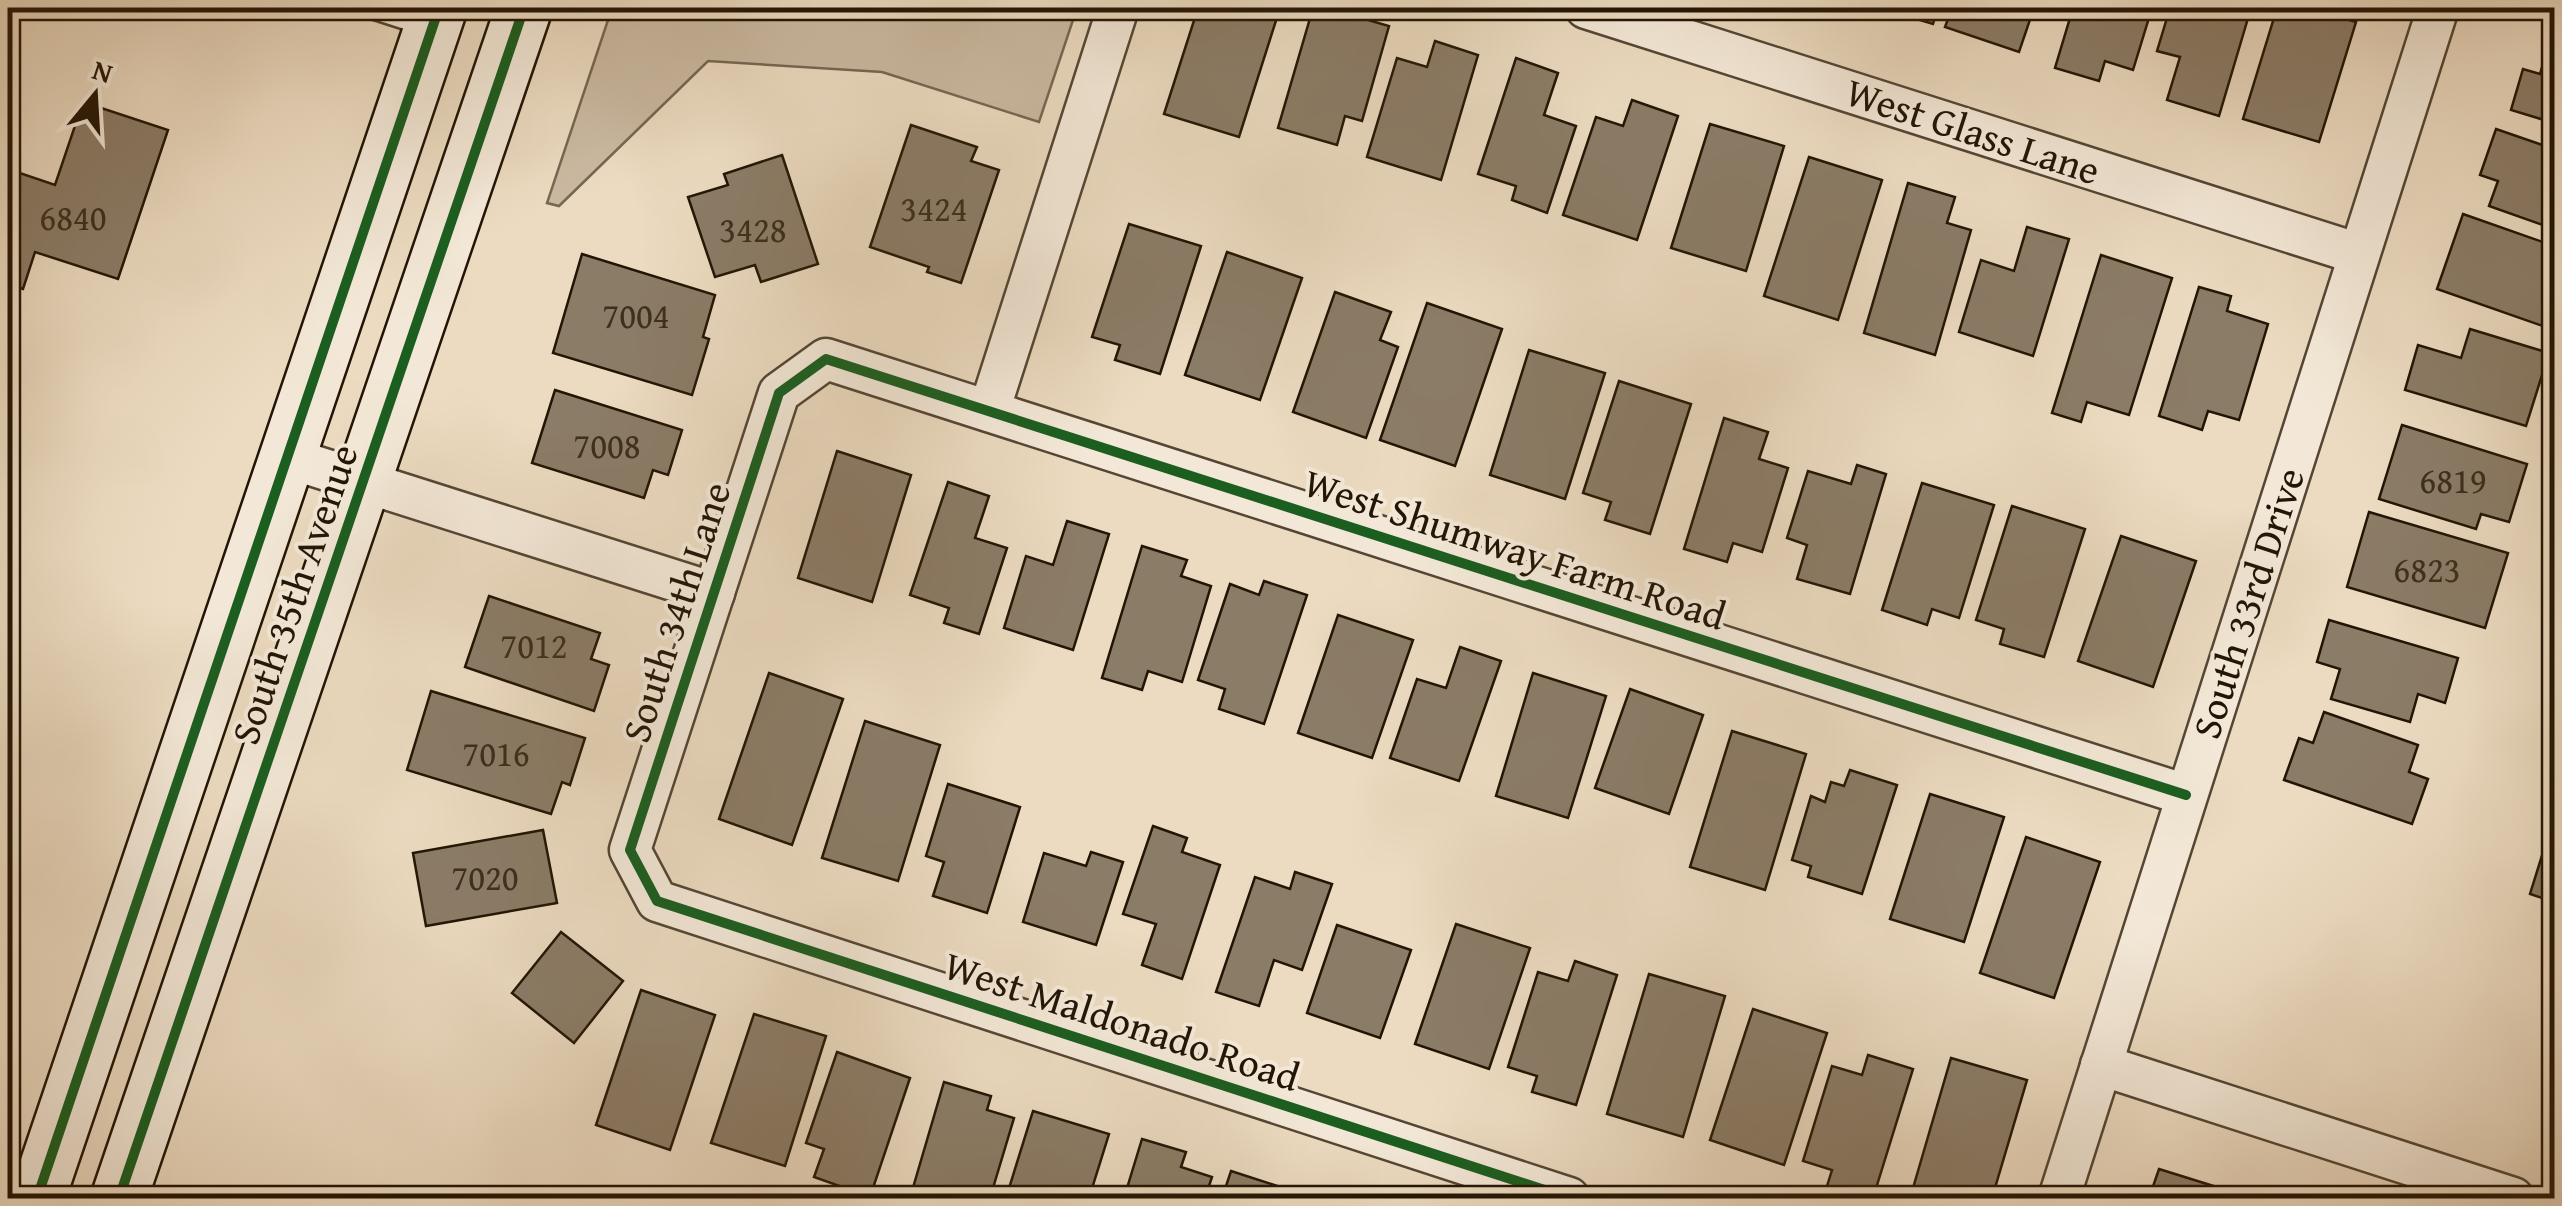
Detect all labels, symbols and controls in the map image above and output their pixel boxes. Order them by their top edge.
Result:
north arrow [45,45,145,145]
text: N [88,48,118,93]
street label: West Glass Lane [1839,62,2108,199]
house number: 3424 [900,183,968,234]
house number: 6840 [39,192,107,243]
house number: 3428 [719,204,787,255]
house number: 7004 [602,290,670,341]
house number: 7008 [573,420,641,471]
street label: South 35th Avenue [215,436,373,752]
street label: West Shumway Farm Road [1297,452,1734,645]
house number: 6819 [2419,455,2487,506]
street label: South 33rd Drive [2176,460,2319,746]
street label: South 34th Lane [606,474,745,750]
house number: 6823 [2393,544,2461,595]
house number: 7012 [500,620,568,671]
house number: 7016 [462,728,530,779]
house number: 7020 [451,852,519,903]
street label: West Maldonado Road [937,935,1308,1106]

